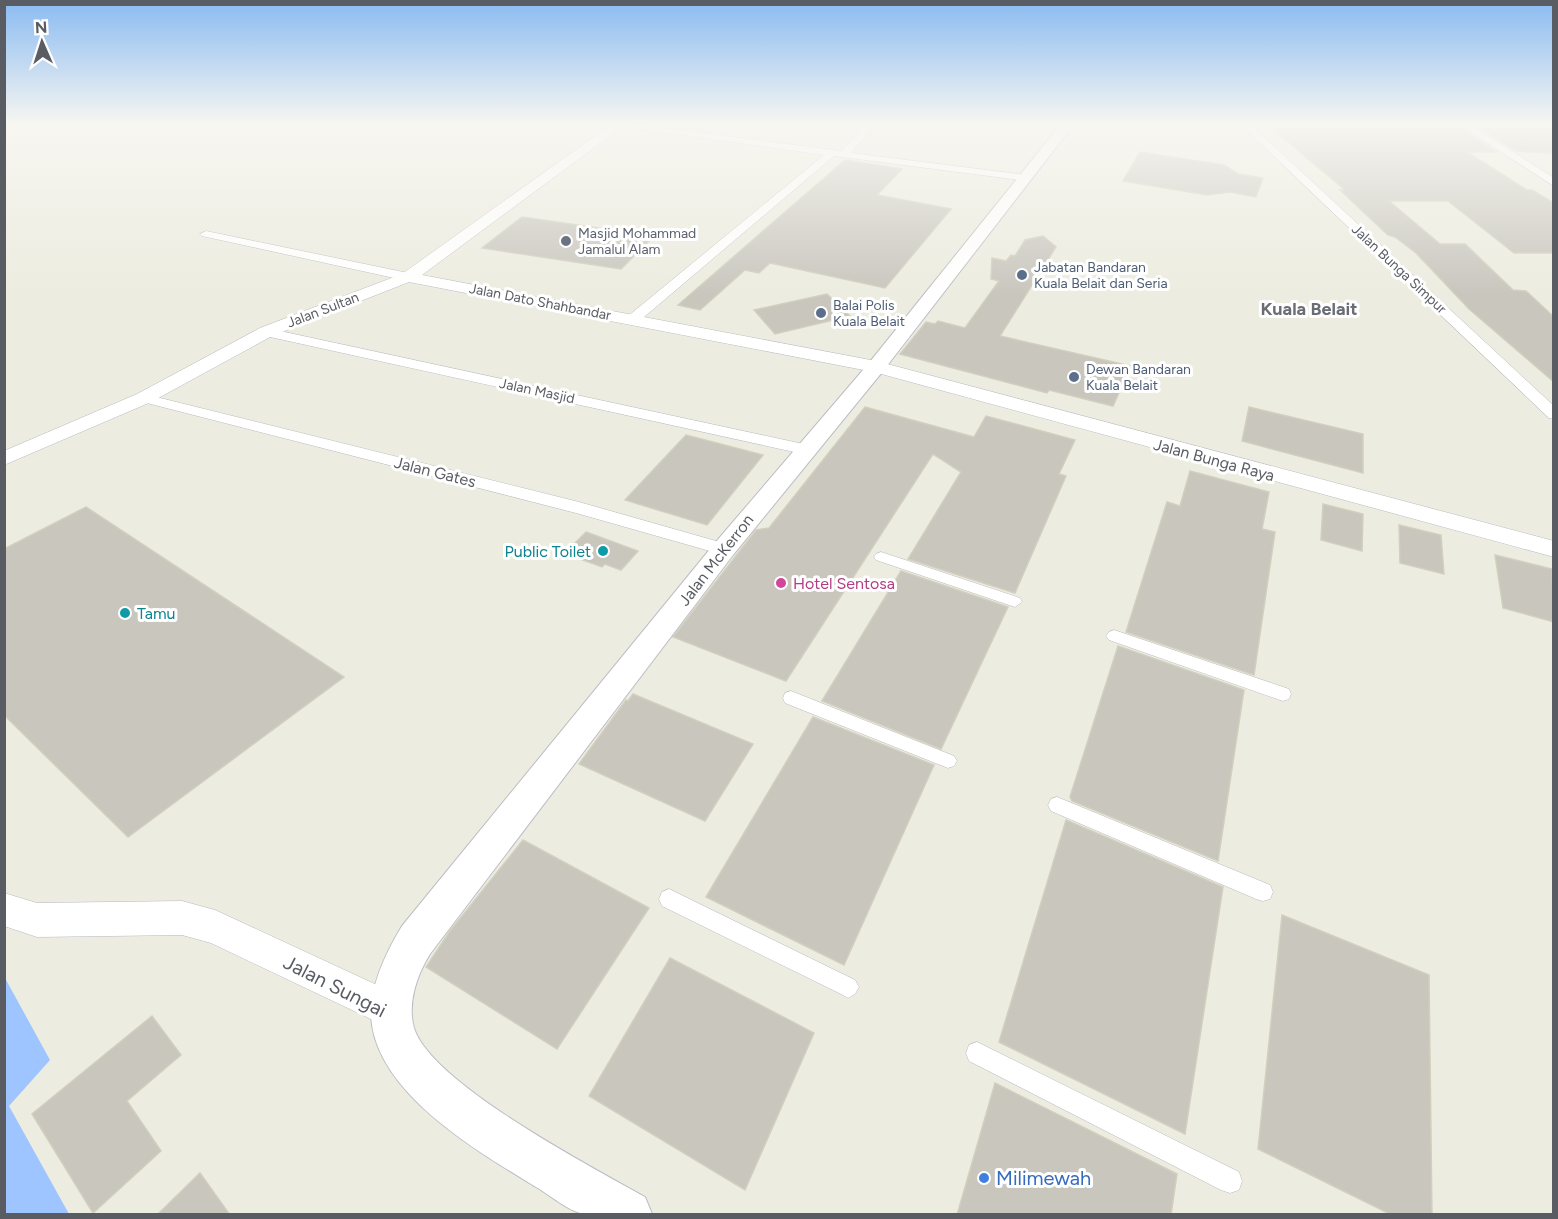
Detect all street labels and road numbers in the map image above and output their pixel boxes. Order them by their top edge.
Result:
street label: Jalan Bunga Simpur [1348,221,1450,317]
street label: Jalan Dato Shahbandar [468,280,613,324]
street label: Jalan Sultan [285,288,361,331]
street label: Jalan Masjid [498,375,576,407]
street label: Jalan Bunga Raya [1151,435,1277,485]
street label: Jalan Gates [392,453,478,491]
street label: Jalan McKerron [674,511,758,609]
street label: Jalan Sungai [279,950,391,1022]

